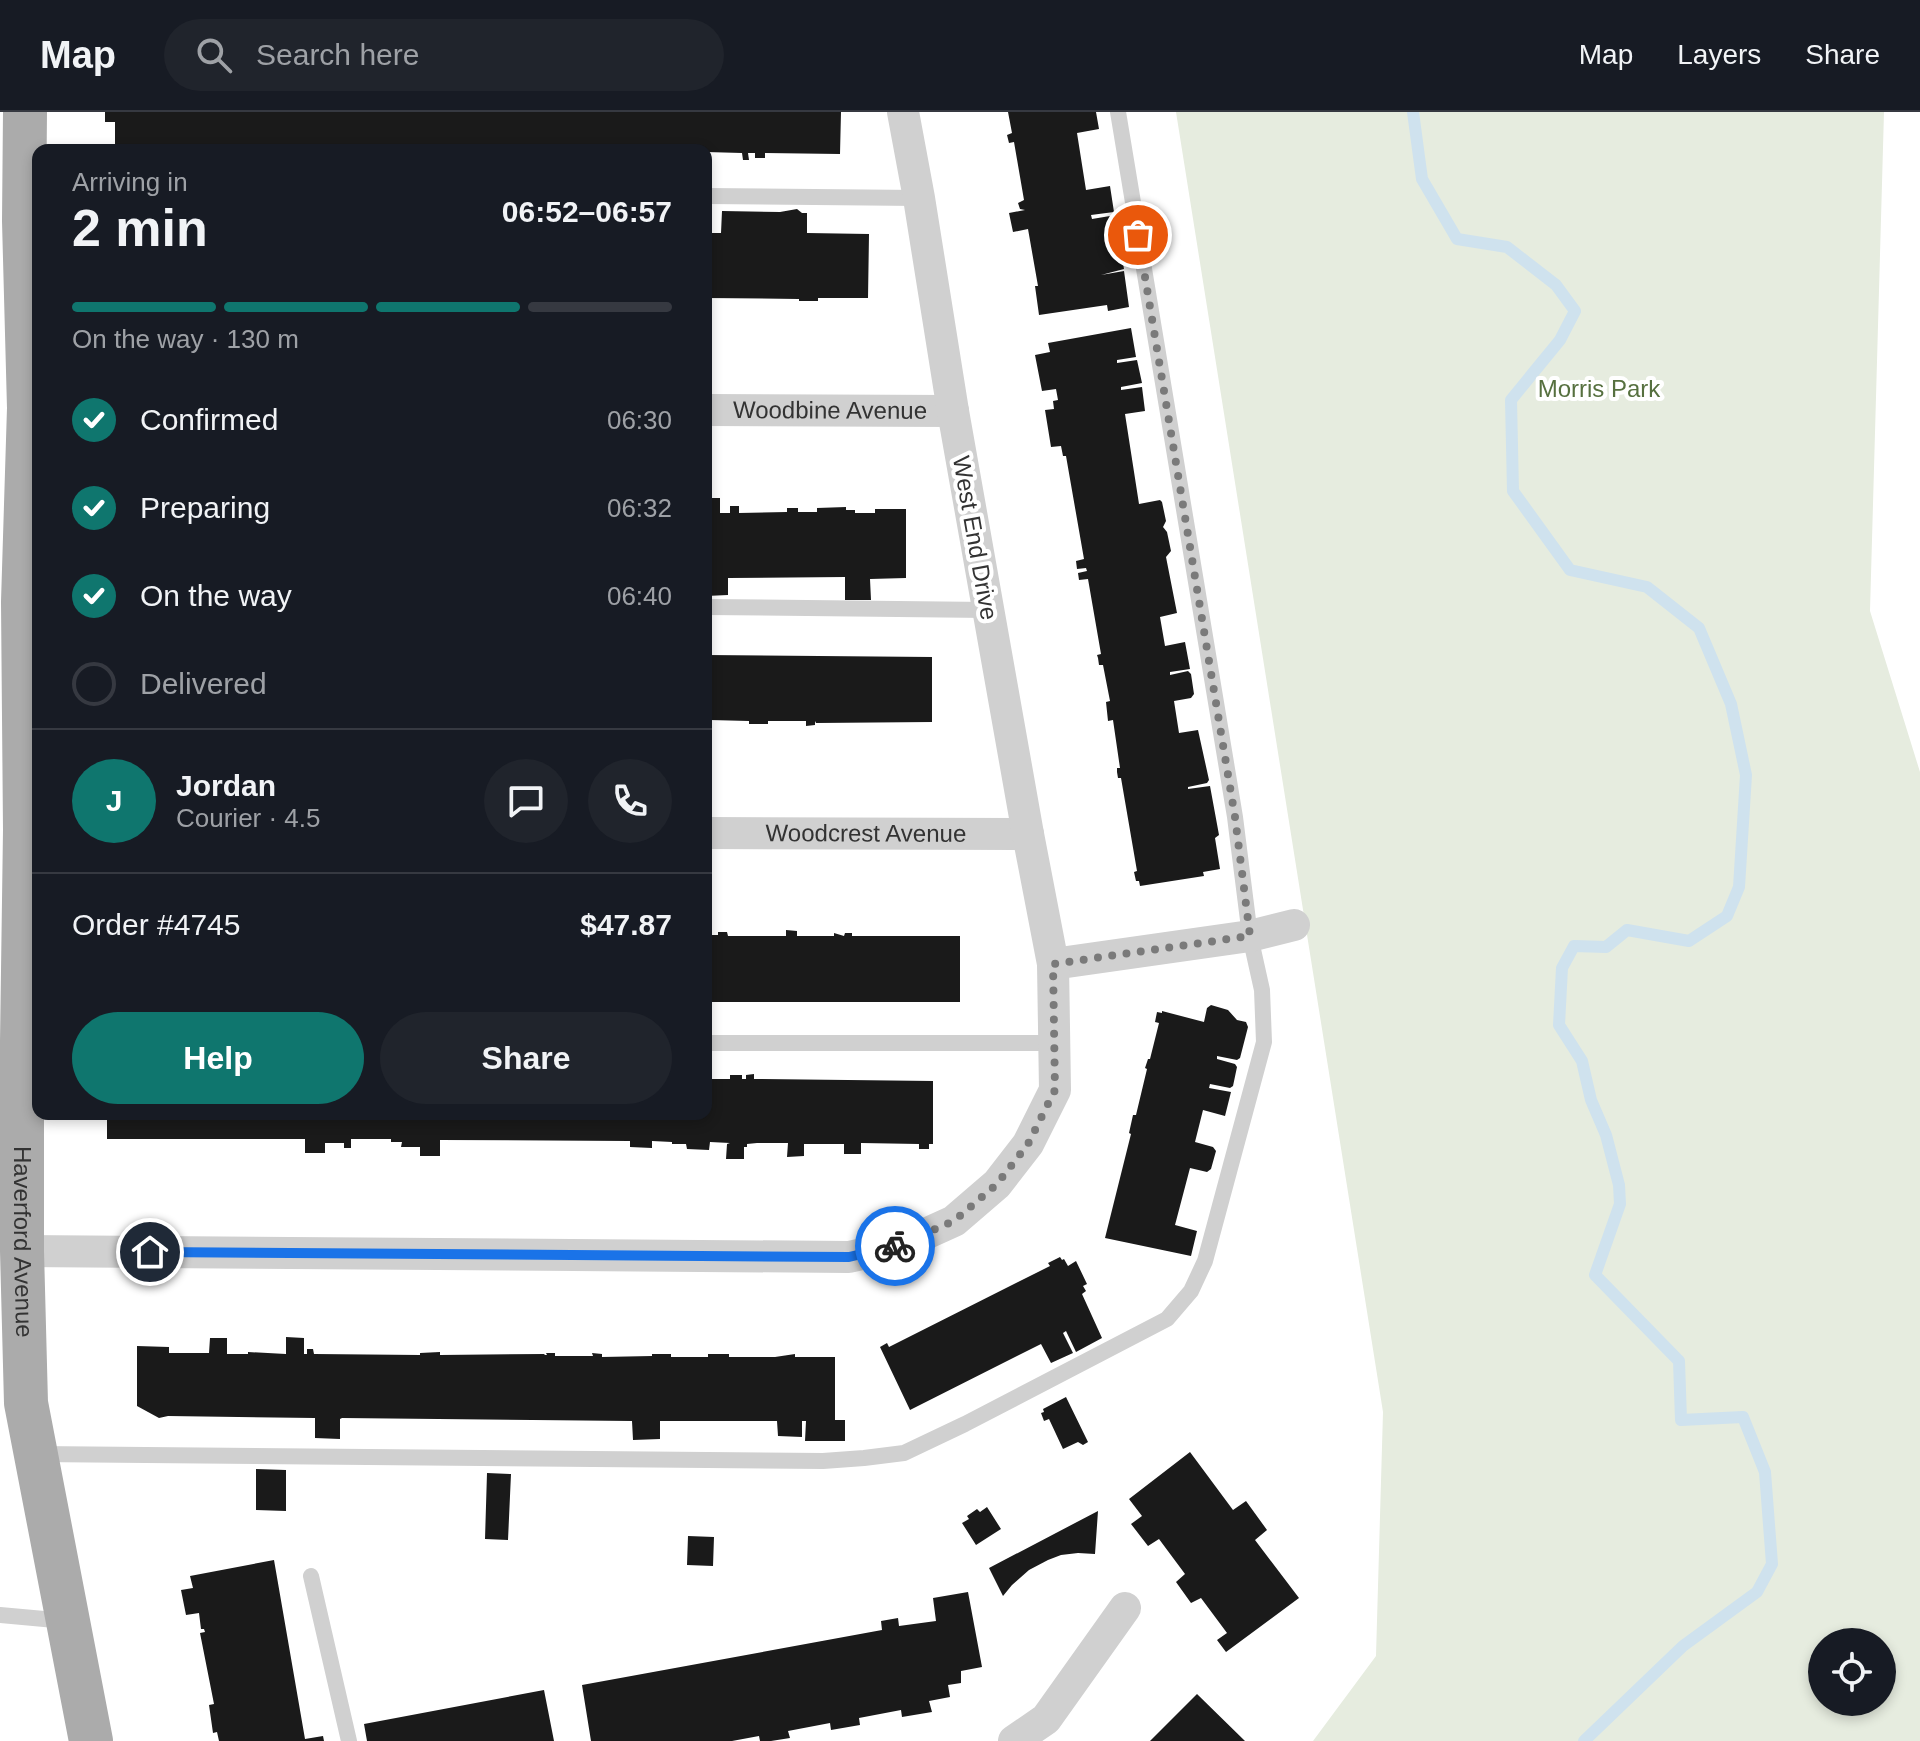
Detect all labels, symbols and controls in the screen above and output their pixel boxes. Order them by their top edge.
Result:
search box [164,19,724,91]
icon: search [192,33,236,77]
text: Map [40,34,116,76]
text: Search here [256,38,419,71]
text: Map [1579,39,1633,70]
text: Layers [1677,39,1761,70]
text: Share [1805,39,1880,70]
text: Arriving in [72,167,188,197]
text: 06:52–06:57 [502,195,672,228]
text: 2 min [72,199,208,257]
pin [1104,201,1172,269]
icon: bag [1116,213,1160,257]
text: On the way · 130 m [72,324,299,354]
park label: Morris Park [1538,375,1661,402]
street label: Woodbine Avenue [733,396,927,424]
icon: check [72,398,116,442]
text: Confirmed [140,403,278,436]
text: 06:30 [607,405,672,435]
street label: West End Drive [948,454,1003,622]
icon: check [72,486,116,530]
text: Preparing [140,491,270,524]
text: 06:32 [607,493,672,523]
icon: check [72,574,116,618]
text: On the way [140,579,292,612]
text: 06:40 [607,581,672,611]
text: Delivered [140,667,267,700]
button: chat [484,759,568,843]
button: phone [588,759,672,843]
text: Jordan [176,769,276,802]
text: J [106,784,122,817]
text: Courier · 4.5 [176,803,321,833]
street label: Woodcrest Avenue [766,819,966,847]
text: Order #4745 [72,908,240,941]
text: $47.87 [580,908,672,941]
button: Help [72,1012,364,1104]
button: Share [380,1012,672,1104]
street label: Haverford Avenue [9,1146,38,1338]
courier [855,1206,935,1286]
pin [116,1218,184,1286]
icon: bike [873,1224,917,1268]
icon: home [128,1230,172,1274]
map controls [1808,1628,1896,1716]
button: locate [1808,1628,1896,1716]

